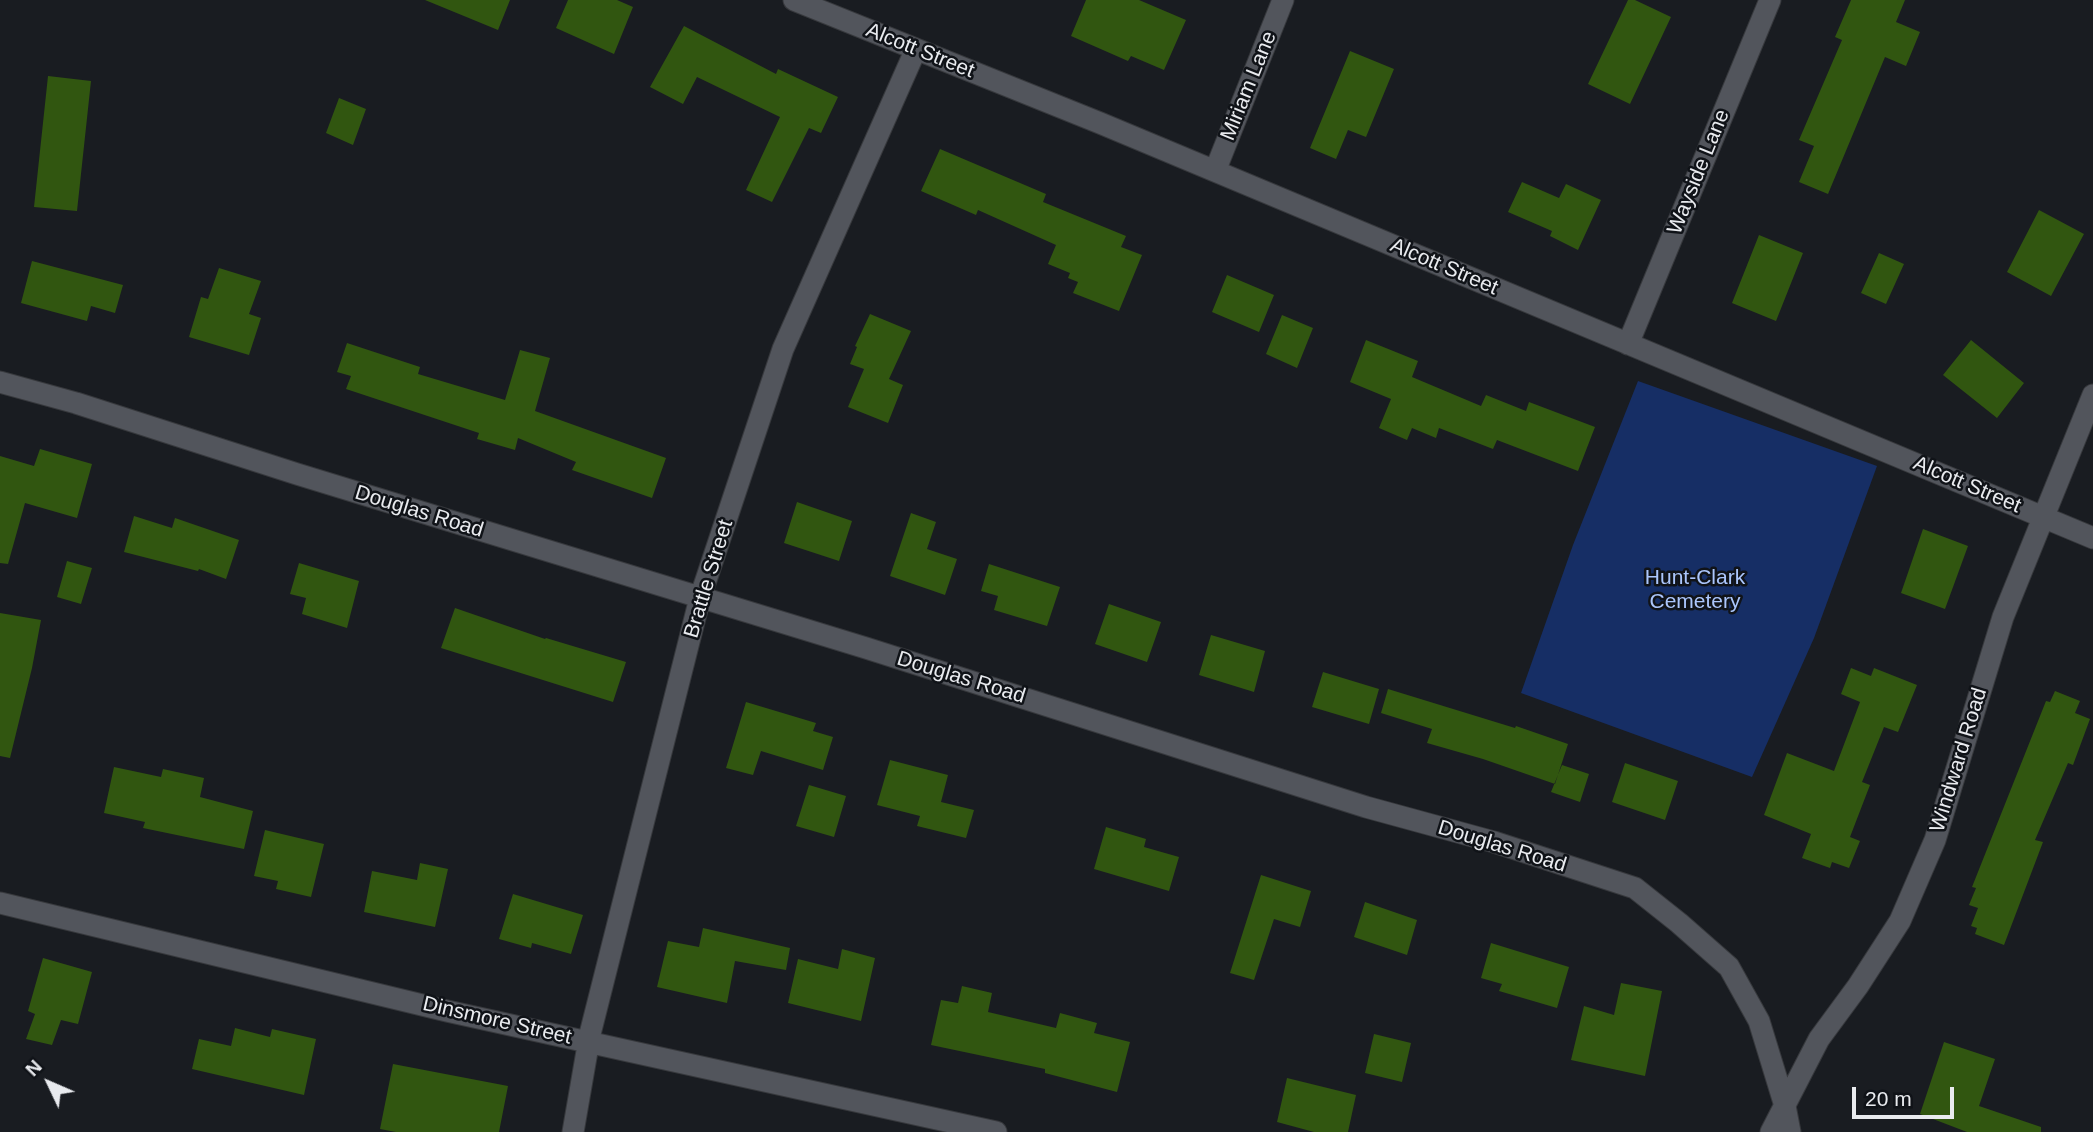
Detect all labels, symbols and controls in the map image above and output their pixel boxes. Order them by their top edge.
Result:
street label: Alcott Street [862,18,978,84]
street label: Miriam Lane [1216,28,1282,144]
street label: Wayside Lane [1663,106,1735,238]
street label: Alcott Street [1386,233,1502,301]
street label: Alcott Street [1909,451,2025,519]
street label: Douglas Road [352,480,486,544]
street label: Brattle Street [679,517,739,641]
park label: Hunt-Clark Cemetery [1645,565,1745,615]
street label: Douglas Road [894,646,1028,710]
street label: Windward Road [1925,685,1993,835]
street label: Douglas Road [1435,815,1569,879]
street label: Dinsmore Street [420,992,574,1050]
north arrow [14,1048,84,1118]
text: N [21,1056,46,1080]
scale bar [1855,1072,1956,1116]
text: 20 m [1865,1087,1912,1110]

